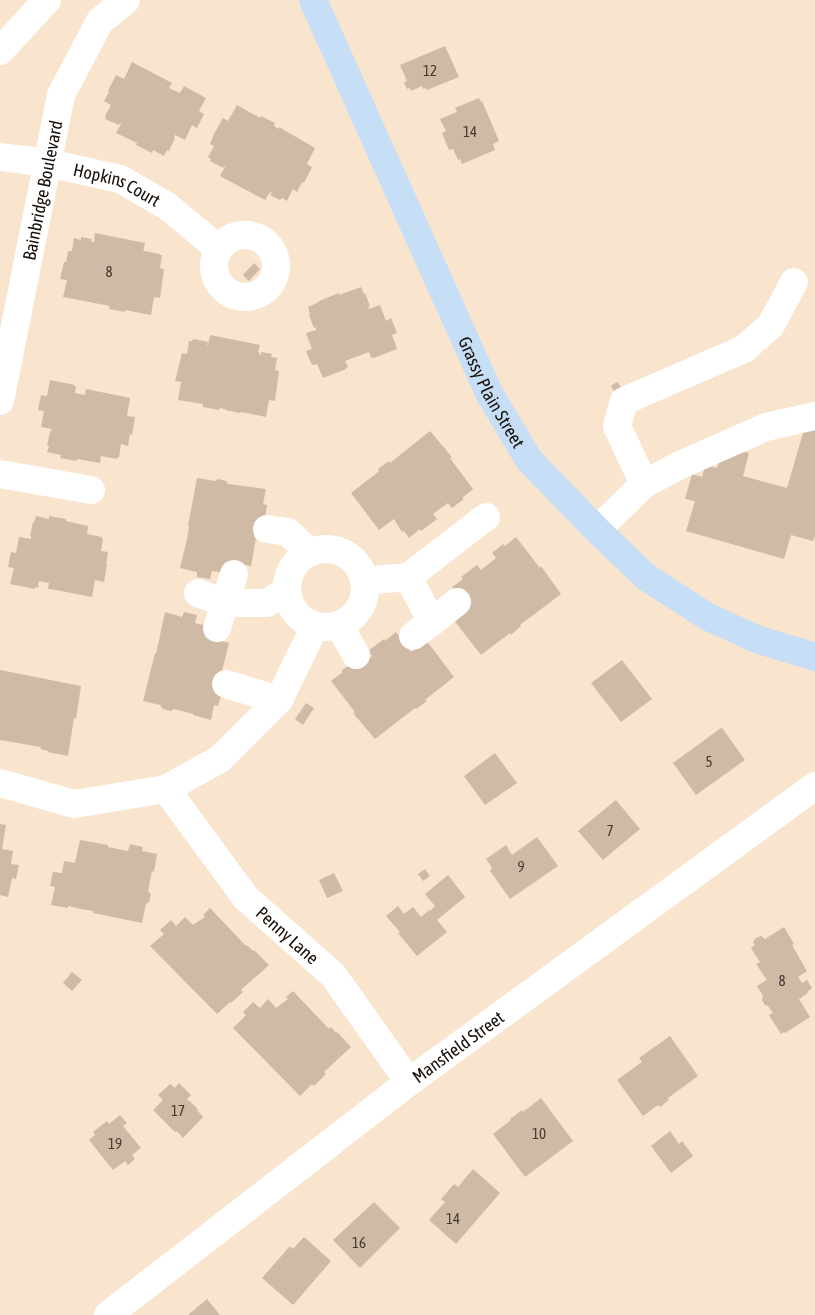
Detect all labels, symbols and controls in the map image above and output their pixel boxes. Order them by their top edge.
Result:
house number: 12 [423,62,437,79]
street label: Bainbridge Boulevard [18,118,66,262]
house number: 14 [463,123,477,140]
street label: Hopkins Court [72,159,164,211]
house number: 8 [105,263,113,280]
street label: Grassy Plain Street [455,333,530,451]
house number: 5 [705,753,713,770]
house number: 7 [606,822,614,839]
house number: 9 [517,858,525,875]
street label: Penny Lane [252,902,323,968]
house number: 8 [778,972,786,989]
street label: Mansfield Street [408,1006,508,1087]
house number: 17 [171,1102,185,1119]
house number: 10 [532,1125,546,1142]
house number: 19 [108,1135,122,1152]
house number: 14 [446,1210,460,1227]
house number: 16 [352,1234,366,1251]

